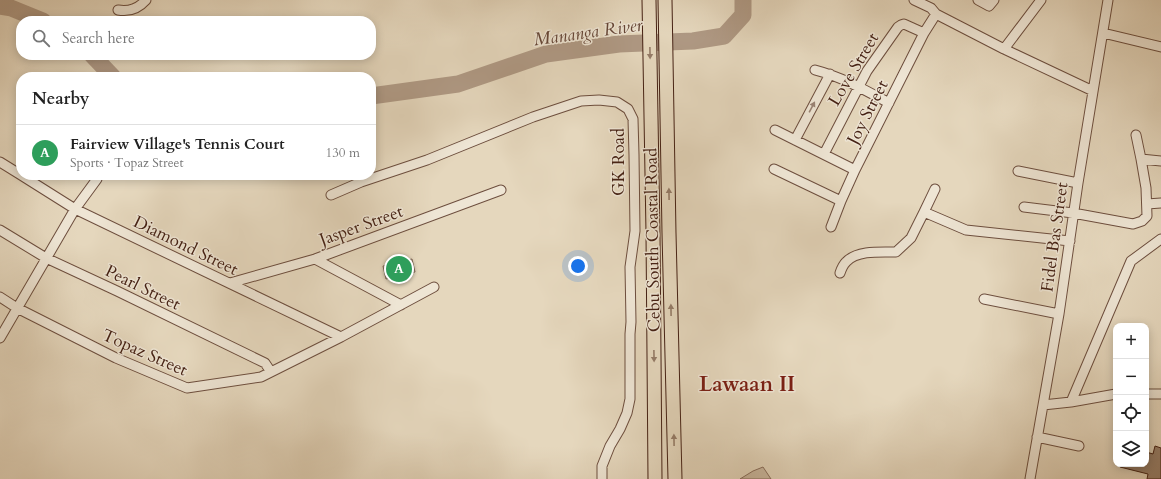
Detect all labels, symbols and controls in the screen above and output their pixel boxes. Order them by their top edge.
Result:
water label: Mananga River [532,12,645,52]
search box [16,16,376,60]
icon: search [30,27,52,49]
text: Search here [62,28,135,48]
street label: Love Street [823,28,885,110]
one-way arrow [647,47,653,60]
street label: Joy Street [840,76,894,151]
text: Nearby [32,87,89,110]
one-way arrow [809,101,816,113]
street label: GK Road [607,128,630,196]
text: Fairview Village's Tennis Court [70,134,285,154]
text: A [40,144,50,162]
text: 130 m [326,144,360,162]
street label: Cebu South Coastal Road [639,148,666,332]
text: Sports · Topaz Street [70,154,184,172]
street label: Fidel Bas Street [1035,180,1074,293]
one-way arrow [665,188,672,200]
street label: Jasper Street [313,200,407,252]
street label: Diamond Street [130,210,242,281]
pin: A [386,254,412,284]
your location [568,256,588,276]
street label: Pearl Street [101,259,185,316]
one-way arrow [668,303,674,316]
street label: Topaz Street [99,323,192,382]
map controls [1113,323,1149,467]
button: + [1113,323,1149,359]
one-way arrow [651,350,657,363]
button: − [1113,359,1149,395]
district label: Lawaan II [699,370,795,399]
button: locate [1113,395,1149,431]
button: layers [1113,431,1149,467]
one-way arrow [671,434,678,446]

